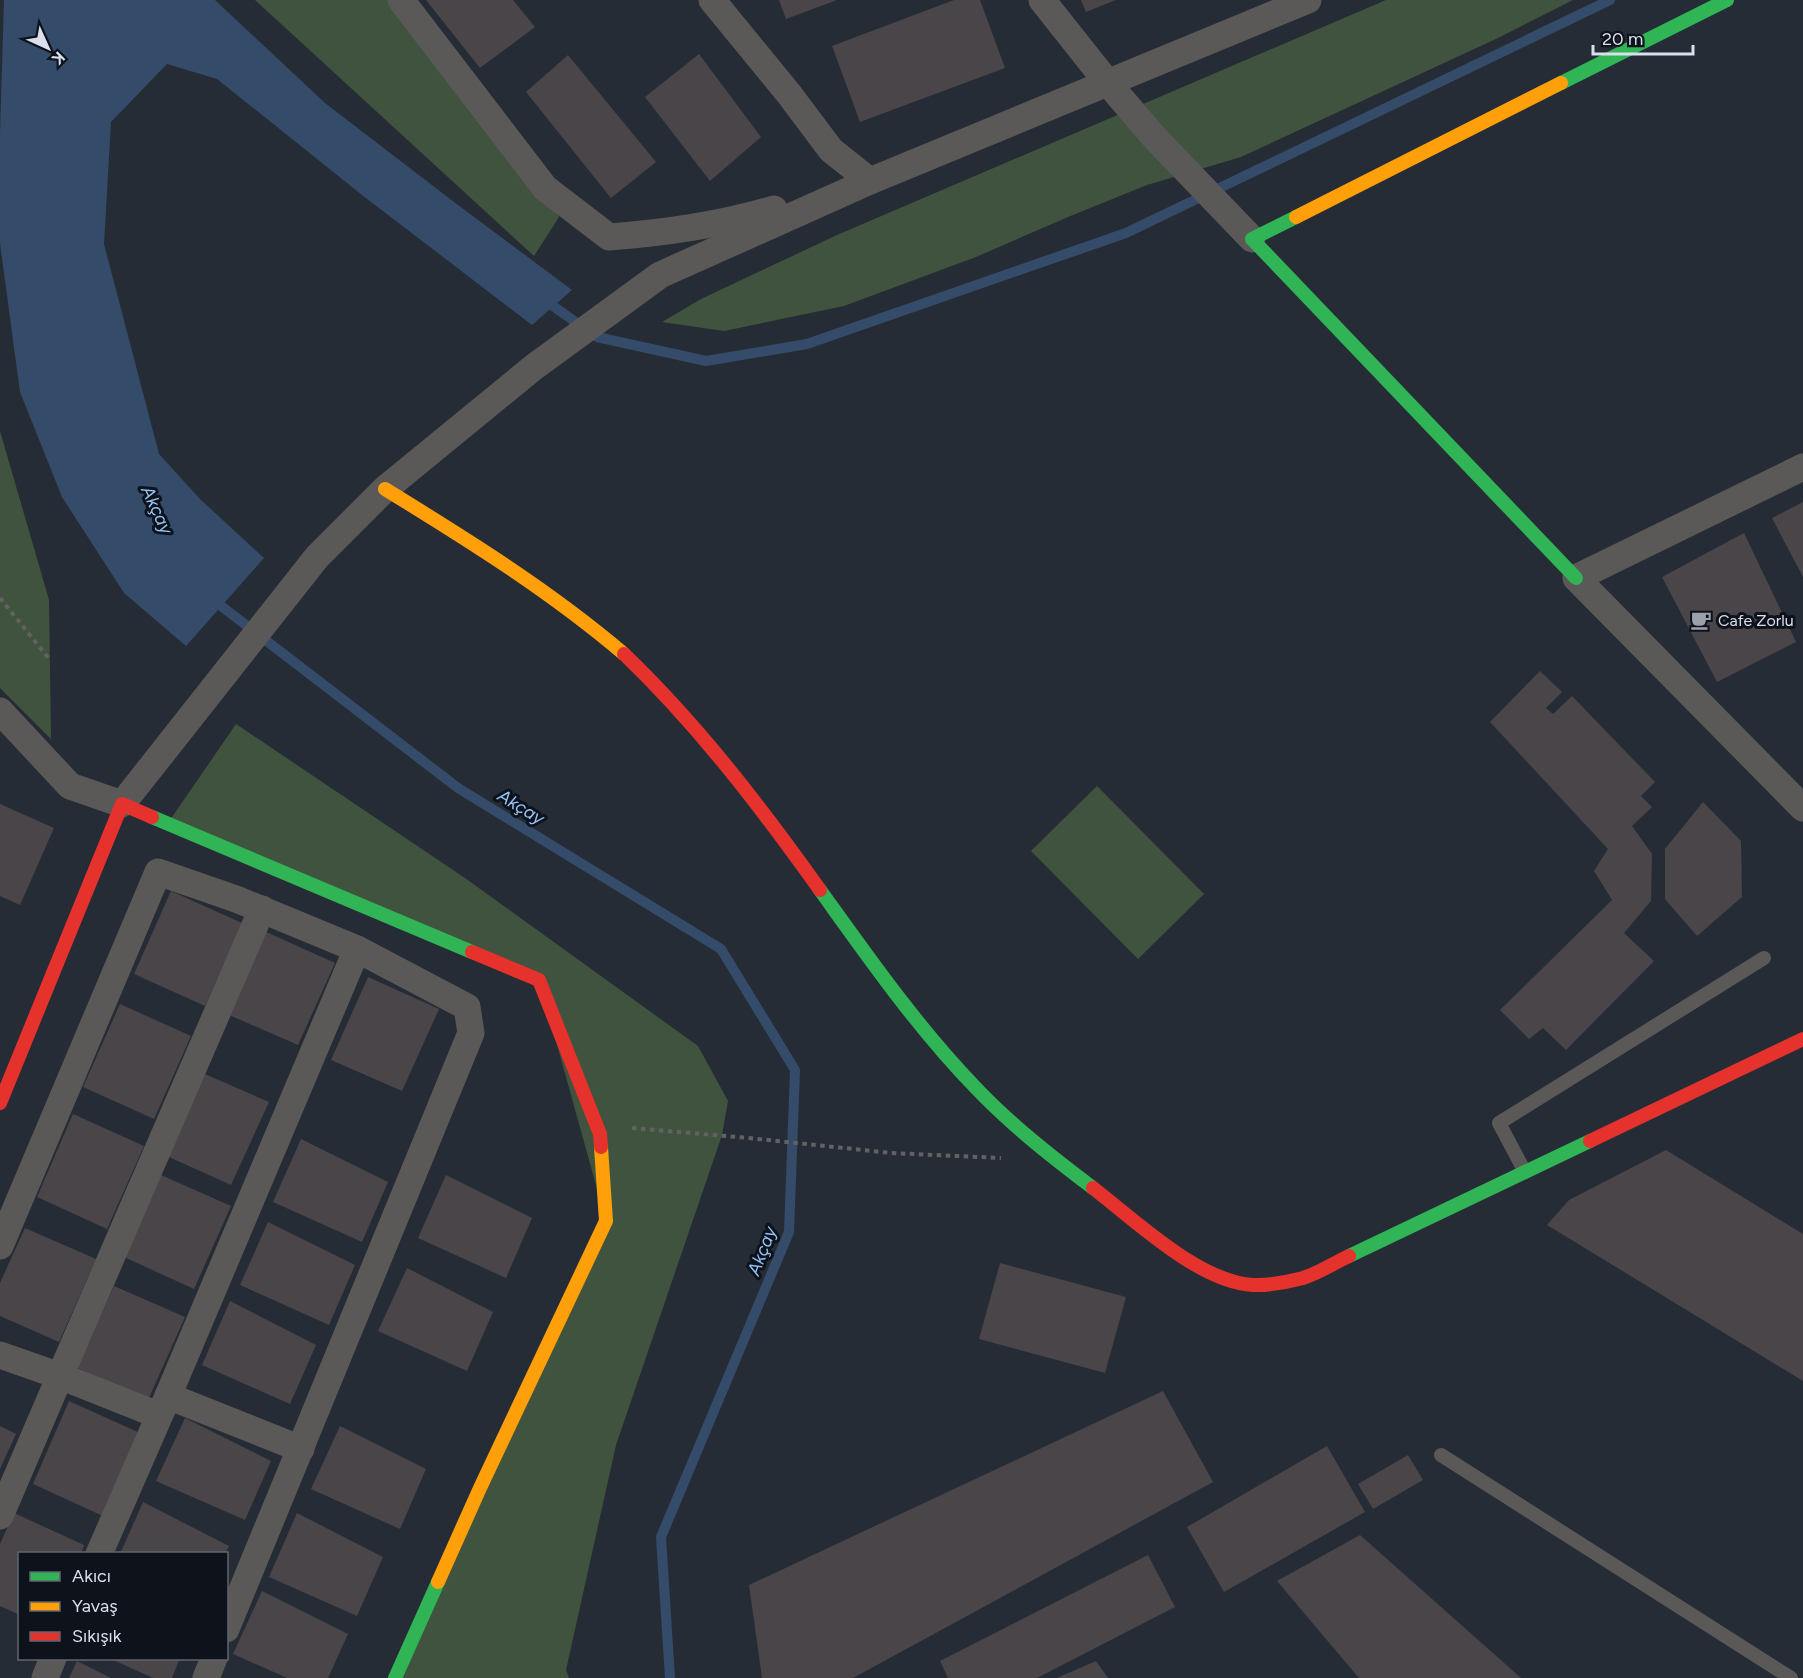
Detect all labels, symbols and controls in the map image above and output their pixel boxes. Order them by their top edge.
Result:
north arrow [18,18,78,78]
scale bar [1593,18,1694,56]
text: 20 m [1602,28,1643,50]
text: K [48,48,69,69]
water label: Akçay [136,482,178,539]
cafe icon: Cafe Zorlu [1689,608,1713,632]
place label: Cafe Zorlu [1718,611,1794,630]
water label: Akçay [493,784,550,830]
water label: Akçay [742,1222,782,1279]
legend [18,1552,228,1660]
text: Akıcı [72,1565,111,1587]
text: Yavaş [72,1595,118,1617]
text: Sıkışık [72,1625,122,1647]

